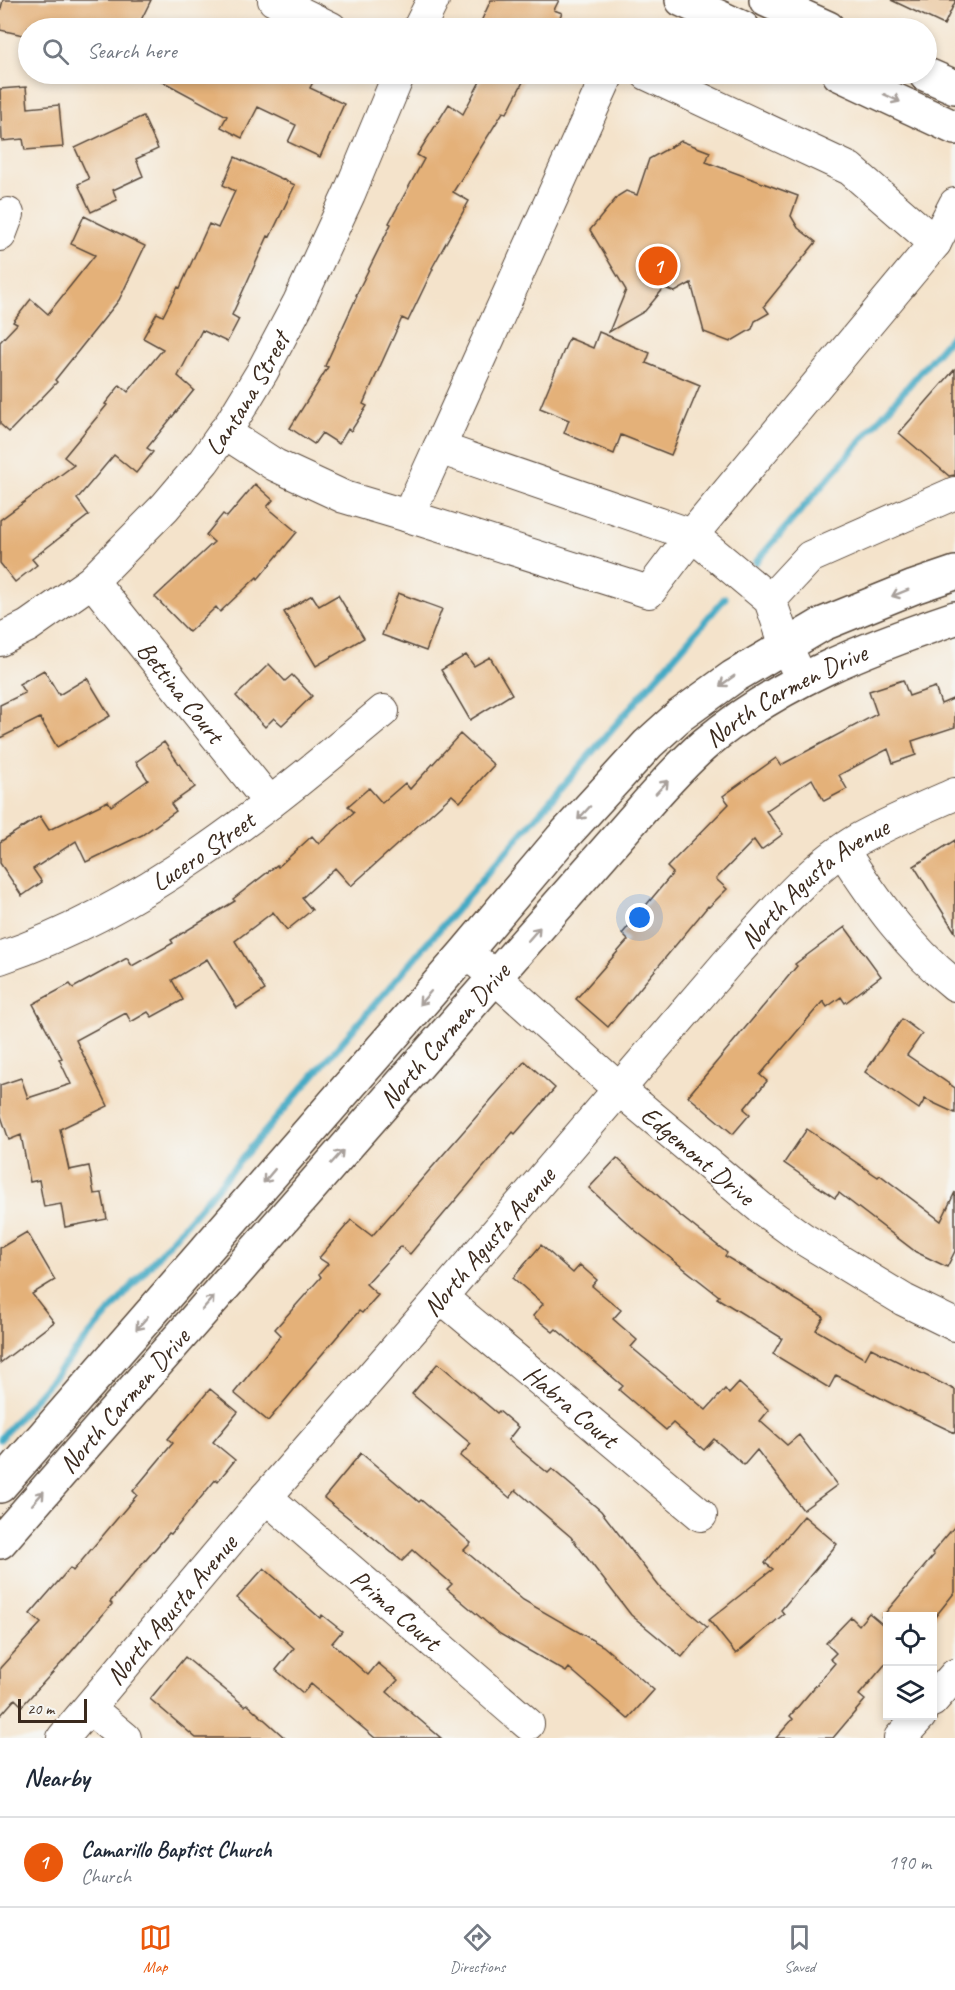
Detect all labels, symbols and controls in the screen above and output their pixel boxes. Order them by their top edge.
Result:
search box [18,18,937,84]
icon: search [39,35,72,68]
text: Search here [87,37,177,65]
one-way arrow [883,93,901,105]
pin: 1 [638,244,678,288]
street label: Lantana Street [197,323,298,462]
one-way arrow [891,588,910,599]
street label: Bettina Court [130,634,233,751]
street label: North Carmen Drive [698,635,873,754]
one-way arrow [719,675,735,687]
one-way arrow [655,780,670,795]
street label: Lucero Street [145,803,263,898]
one-way arrow [577,806,592,821]
street label: North Agusta Avenue [732,809,895,955]
your location [625,903,654,932]
one-way arrow [527,927,541,942]
street label: North Carmen Drive [372,954,518,1115]
one-way arrow [419,990,432,1006]
street label: Edgemont Drive [634,1098,764,1214]
one-way arrow [330,1150,344,1165]
street label: North Agusta Avenue [415,1159,563,1323]
one-way arrow [263,1168,276,1184]
one-way arrow [201,1296,215,1311]
one-way arrow [135,1316,149,1331]
street label: North Carmen Drive [51,1320,197,1480]
street label: Habra Court [517,1357,627,1457]
one-way arrow [31,1491,45,1506]
street label: North Agusta Avenue [98,1526,245,1692]
street label: Prima Court [344,1562,450,1659]
map controls [883,1612,937,1720]
button: locate [883,1612,937,1666]
button: layers [883,1666,937,1720]
scale bar [18,1696,87,1724]
text: 20 m [27,1699,54,1719]
text: Nearby [24,1761,89,1794]
text: Camarillo Baptist Church [81,1836,272,1864]
text: 1 [39,1850,48,1875]
text: 190 m [888,1850,931,1875]
text: Church [81,1864,131,1889]
tab: Map [139,1921,172,1977]
tab: Directions [450,1921,505,1977]
tab: Saved [783,1921,816,1977]

